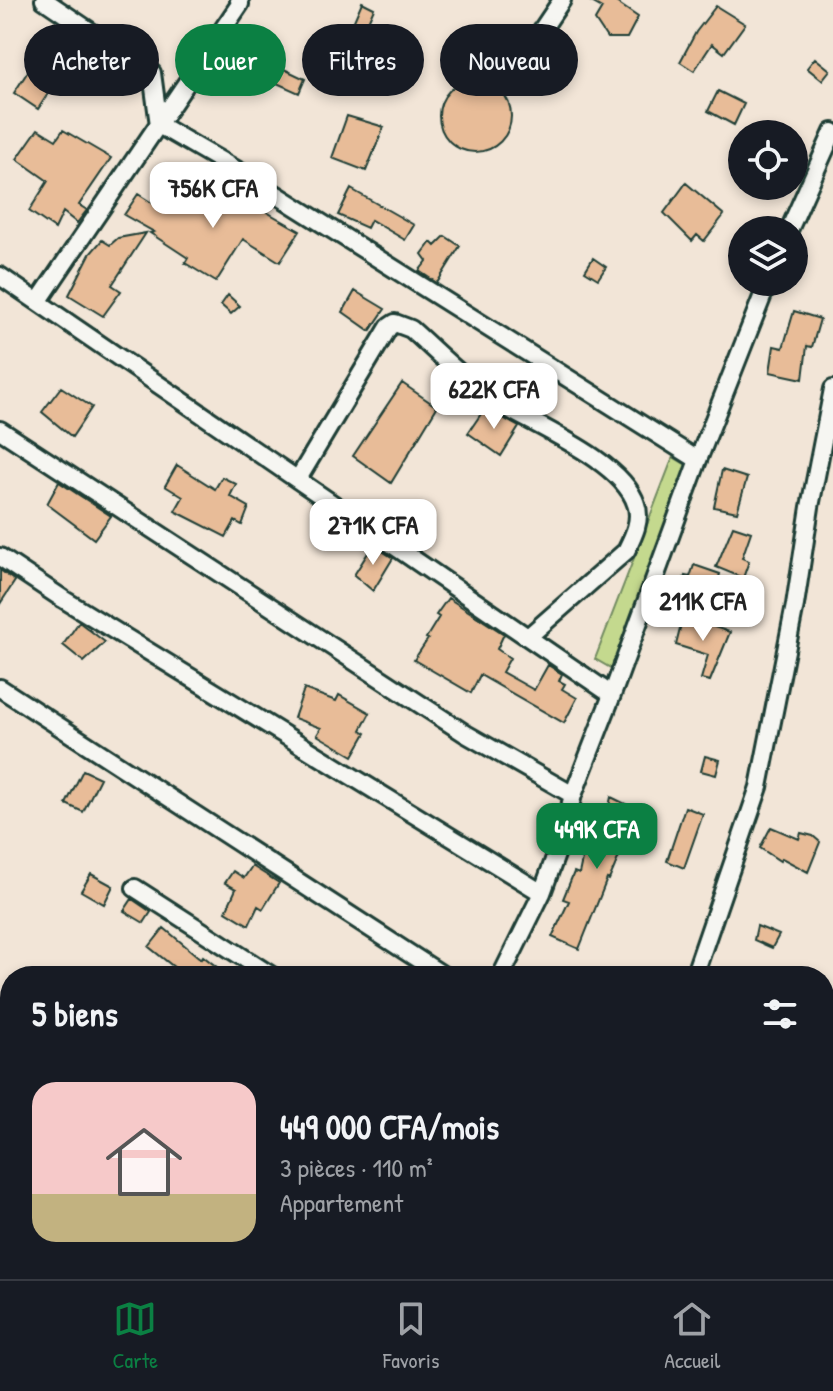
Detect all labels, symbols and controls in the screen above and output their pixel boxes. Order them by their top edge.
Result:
chip: Acheter [24,24,159,96]
chip: Louer [175,24,286,96]
chip: Filtres [302,24,424,96]
chip: Nouveau [440,24,578,96]
map controls [728,120,808,296]
button: locate [728,120,808,200]
pin: 756K CFA [130,162,296,230]
text: 756K CFA [168,170,258,205]
button: layers [728,216,808,296]
pin: 622K CFA [411,363,577,431]
text: 622K CFA [449,371,539,406]
pin: 271K CFA [290,499,456,567]
text: 271K CFA [328,507,418,542]
pin: 211K CFA [620,575,786,643]
text: 211K CFA [659,583,747,618]
pin: 449K CFA [514,803,680,871]
text: 449K CFA [554,811,640,846]
text: 5 biens [32,991,118,1037]
icon: filters [758,992,802,1036]
text: 449 000 CFA/mois [280,1104,499,1150]
icon: home [96,1114,192,1210]
text: 3 pièces · 110 m² [280,1150,433,1185]
text: Appartement [280,1185,403,1220]
tab: Carte [112,1297,158,1375]
tab: Favoris [383,1297,439,1375]
tab: Accueil [664,1297,720,1375]

